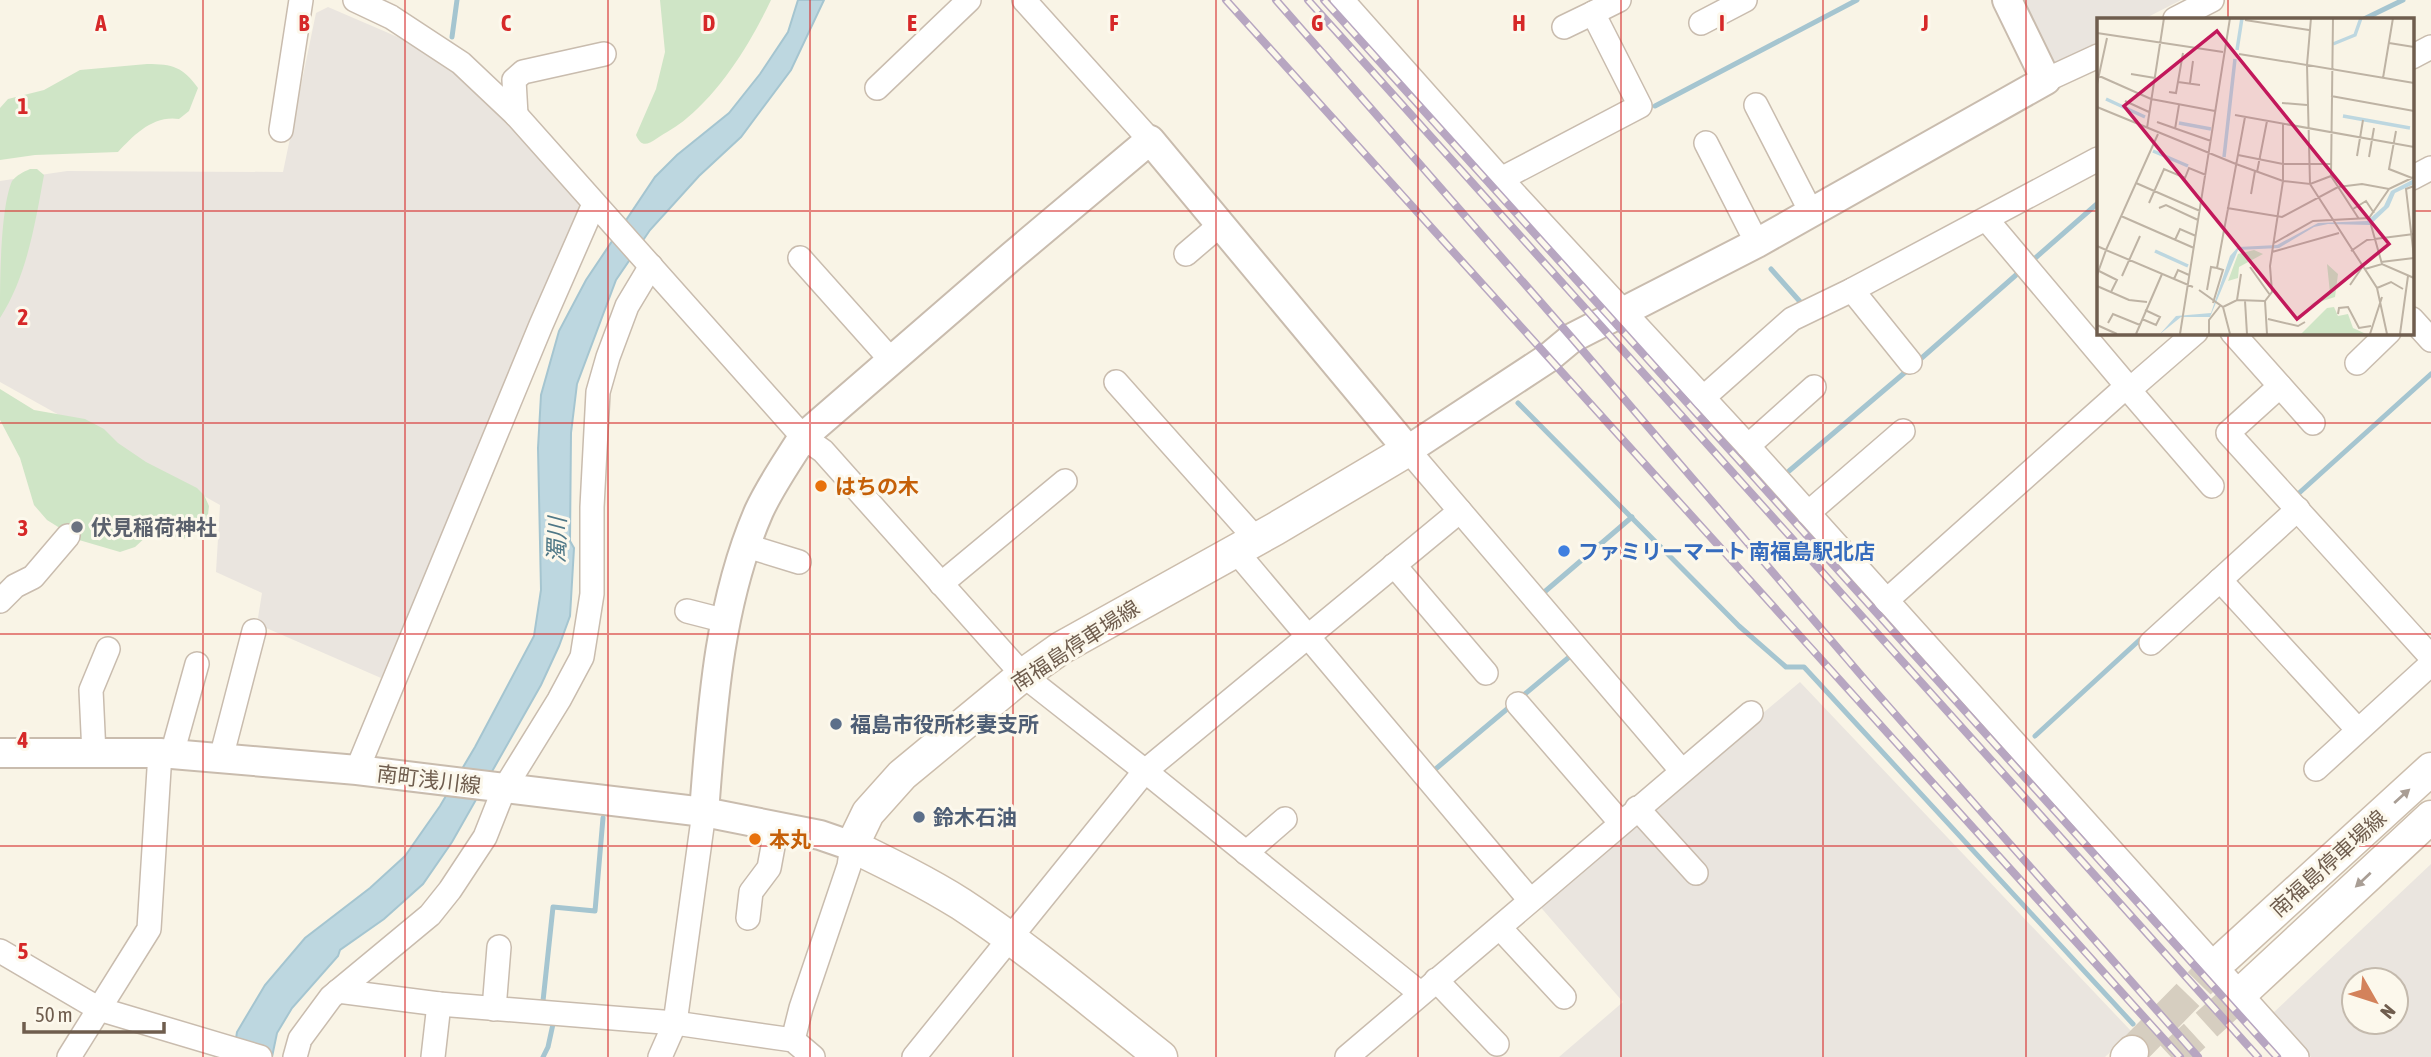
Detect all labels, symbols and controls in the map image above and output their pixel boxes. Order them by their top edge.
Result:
text: A [94,10,107,36]
text: B [299,10,310,36]
text: C [501,10,512,36]
text: D [703,10,716,36]
text: E [907,10,917,36]
text: F [1109,10,1119,36]
text: G [1311,10,1323,36]
text: H [1512,10,1526,36]
text: I [1719,10,1725,36]
text: J [1920,10,1929,36]
inset map [2097,18,2414,334]
text: 1 [18,93,29,119]
text: 2 [18,304,28,330]
place label: はちの木 [835,474,919,498]
marker: はちの木 [813,478,829,494]
water label: 濁川 [544,514,570,563]
text: 3 [18,515,28,541]
place label: 伏見稲荷神社 [91,515,217,539]
marker: 伏見稲荷神社 [69,519,85,535]
place label: ファミリーマート 南福島駅北店 [1578,539,1875,563]
marker: ファミリーマート 南福島駅北店 [1556,543,1572,559]
street label: 南福島停車場線 [1007,595,1143,695]
place label: 福島市役所杉妻支所 [850,712,1039,736]
marker: 福島市役所杉妻支所 [828,716,844,732]
text: 4 [17,727,29,753]
street label: 南町浅川線 [375,761,483,797]
one-way arrow [2393,788,2411,804]
place label: 鈴木石油 [933,805,1017,829]
street label: 南福島停車場線 [2265,805,2391,921]
marker: 鈴木石油 [911,809,927,825]
place label: 本丸 [769,827,811,851]
marker: 本丸 [747,831,763,847]
one-way arrow [2354,872,2372,888]
text: 5 [18,938,29,964]
north arrow [2340,966,2410,1036]
scale bar [24,990,164,1034]
text: N [2376,1000,2400,1023]
text: 50 m [35,1002,73,1026]

